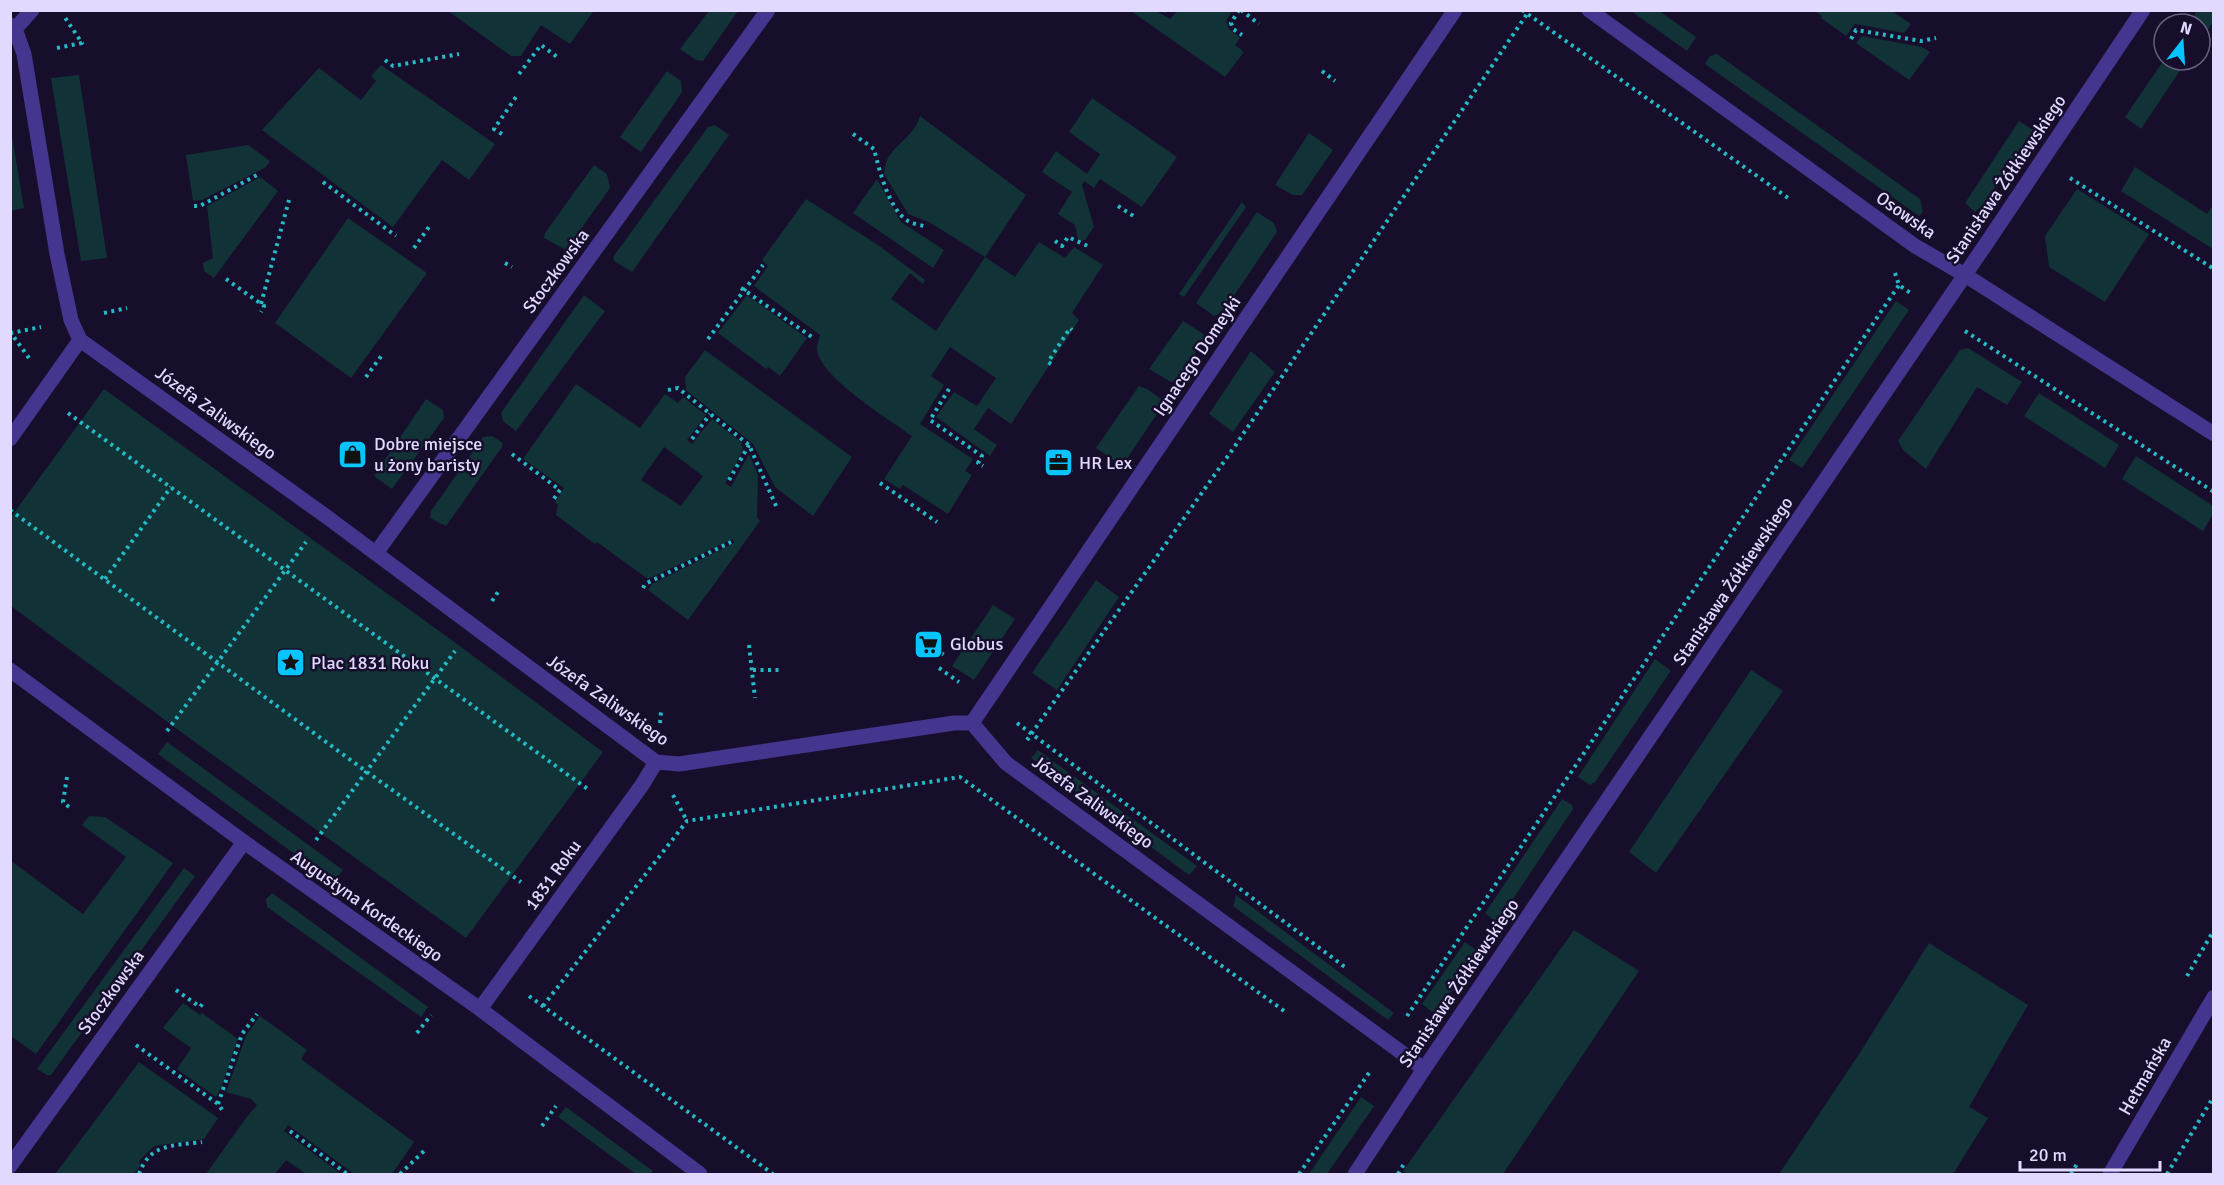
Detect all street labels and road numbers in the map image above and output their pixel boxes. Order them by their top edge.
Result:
street label: Stanisława Żółkiewskiego [1941,90,2071,268]
street label: Osowska [1872,187,1940,243]
street label: Stoczkowska [518,225,594,317]
street label: Ignacego Domeyki [1149,292,1245,420]
street label: Józefa Zaliwskiego [151,362,281,464]
street label: Stanisława Żółkiewskiego [1668,492,1798,670]
street label: Józefa Zaliwskiego [543,650,673,750]
street label: Józefa Zaliwskiego [1028,751,1158,853]
street label: 1831 Roku [520,836,586,914]
street label: Augustyna Kordeckiego [287,845,447,967]
street label: Stanisława Żółkiewskiego [1394,894,1524,1072]
street label: Stoczkowska [73,946,149,1038]
street label: Hetmańska [2114,1033,2176,1119]

